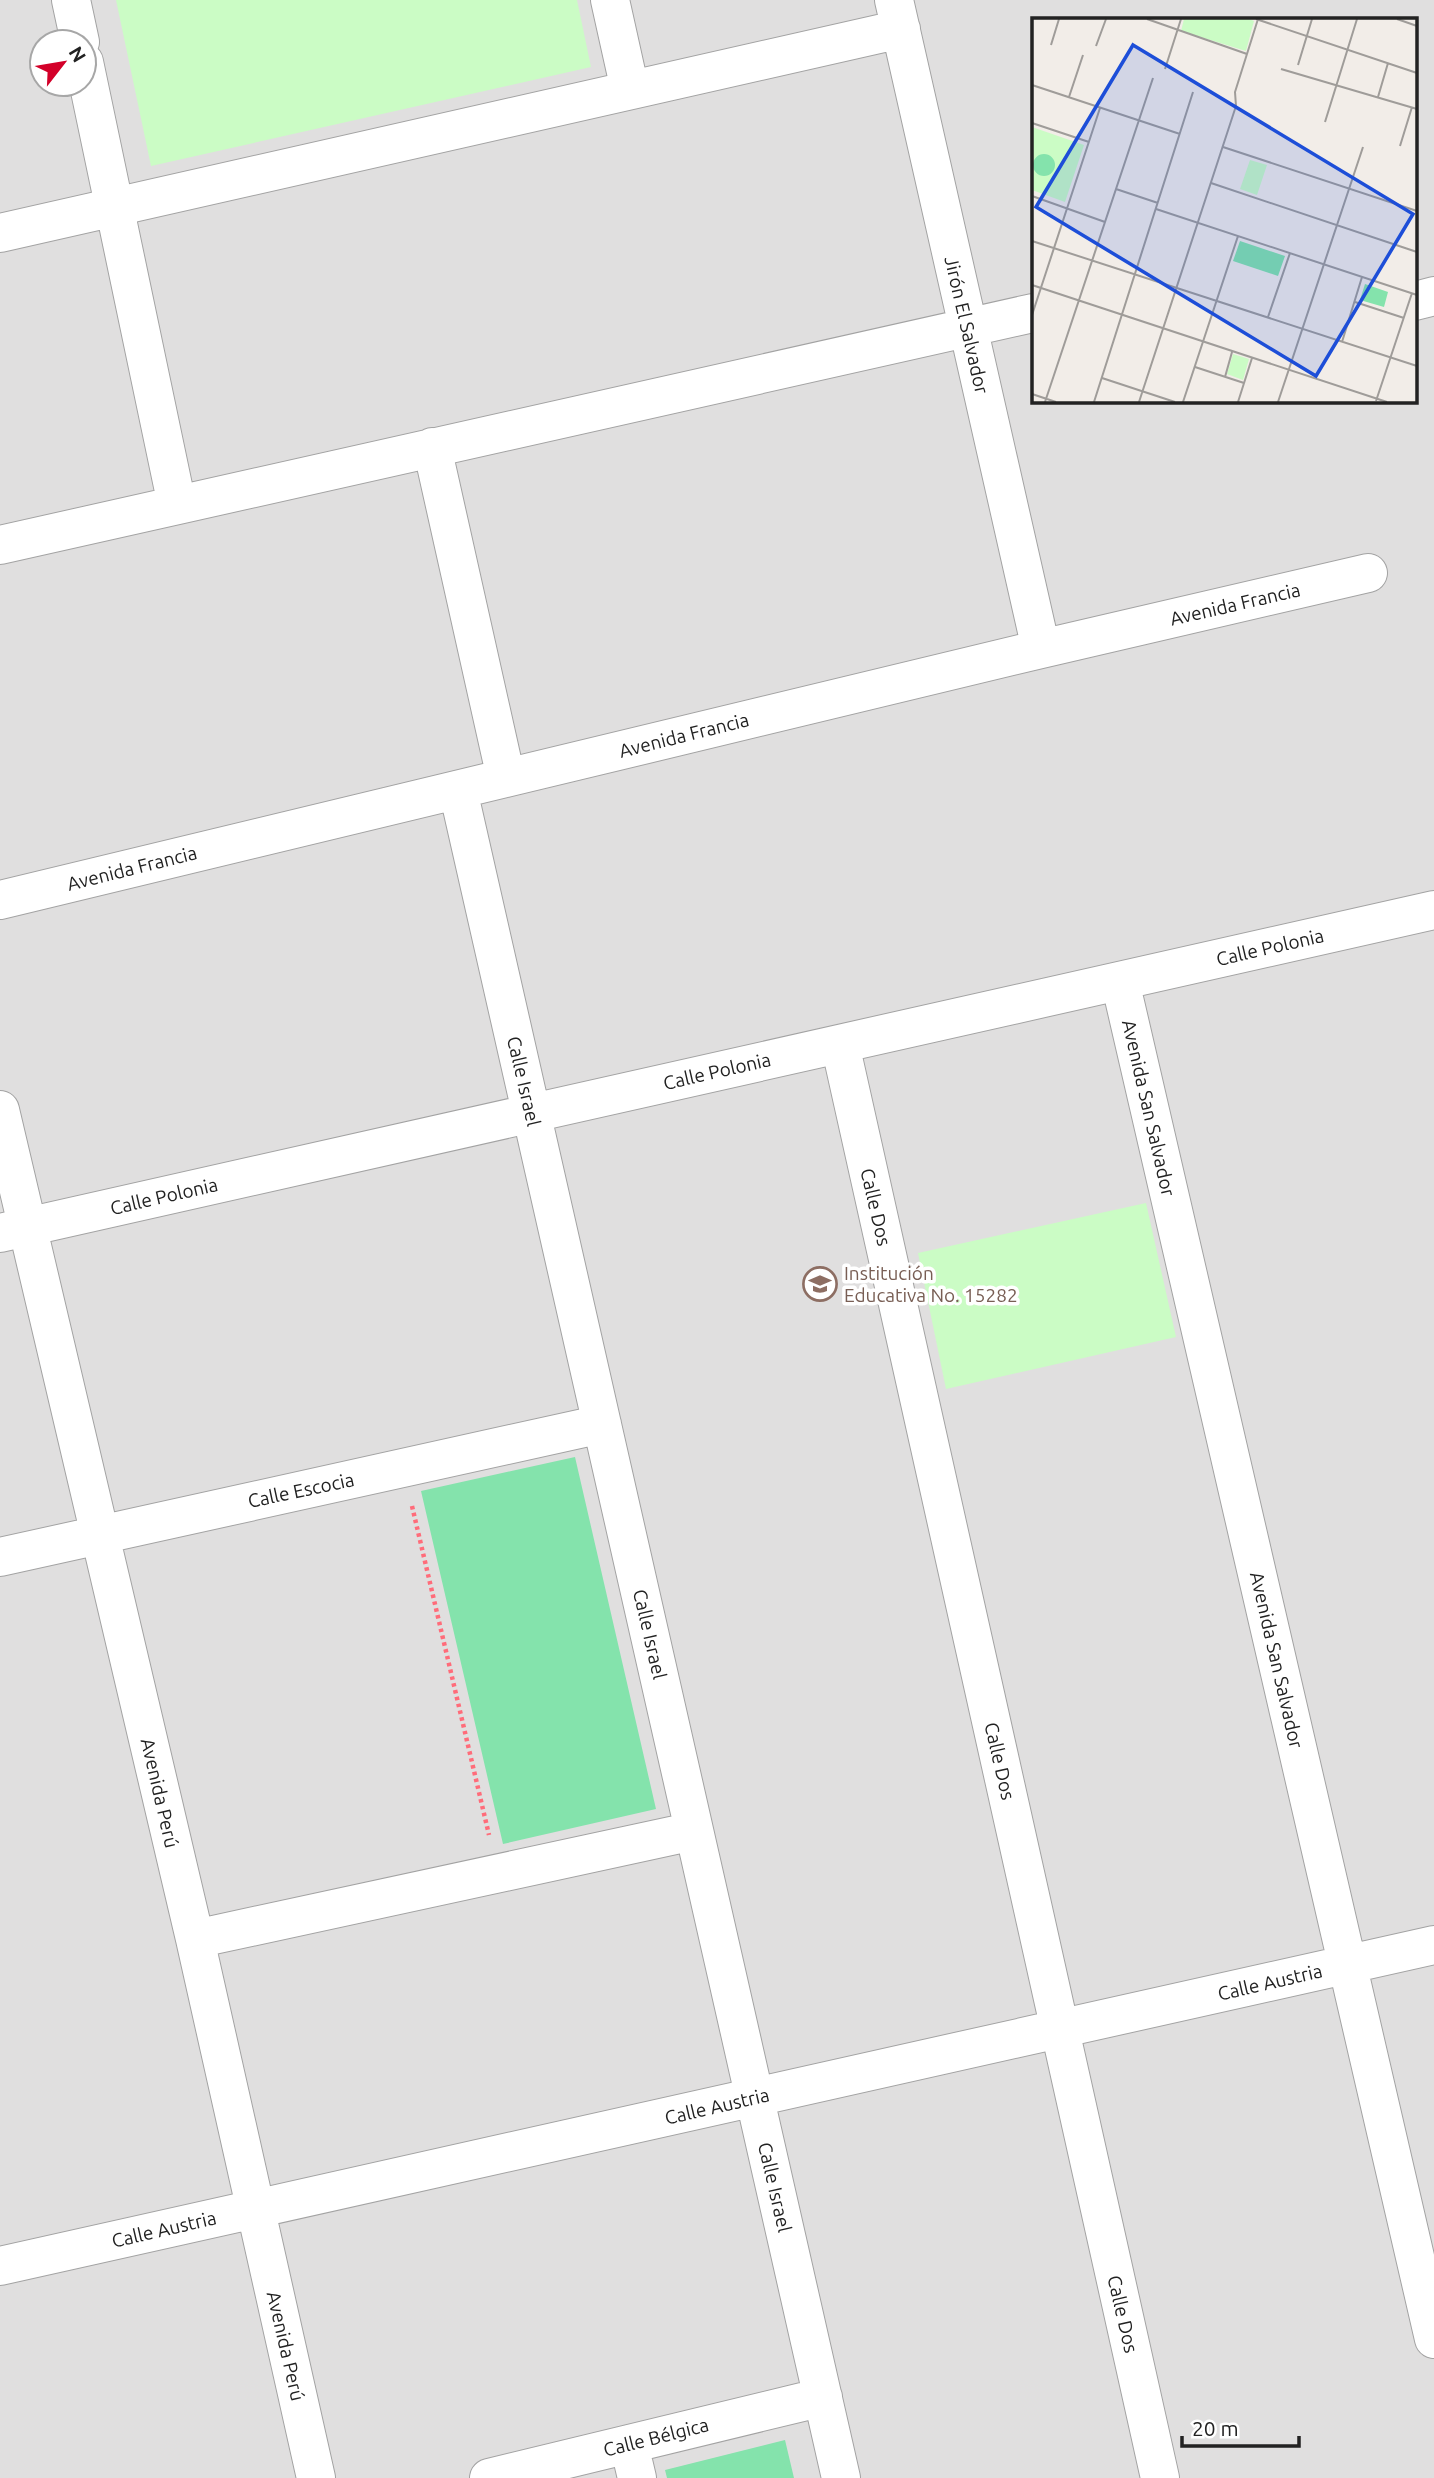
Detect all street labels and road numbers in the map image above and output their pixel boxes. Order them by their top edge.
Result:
street label: Jirón El Salvador [940,254,994,396]
street label: Avenida Francia [1168,578,1302,630]
street label: Avenida Francia [617,708,751,762]
street label: Avenida Francia [65,841,199,895]
street label: Calle Polonia [1214,924,1326,970]
street label: Avenida San Salvador [1118,1018,1180,1198]
street label: Calle Israel [503,1034,545,1128]
street label: Calle Polonia [661,1048,773,1094]
street label: Calle Dos [856,1166,896,1248]
street label: Calle Polonia [108,1173,220,1219]
street label: Calle Escocia [246,1468,356,1512]
street label: Avenida San Salvador [1246,1570,1308,1750]
street label: Calle Israel [629,1587,671,1681]
street label: Calle Dos [980,1720,1020,1802]
street label: Avenida Perú [137,1736,183,1850]
street label: Calle Austria [1216,1959,1324,2005]
street label: Calle Austria [663,2083,771,2129]
street label: Calle Israel [754,2140,796,2234]
street label: Calle Austria [110,2206,218,2252]
street label: Calle Dos [1103,2273,1143,2355]
street label: Avenida Perú [263,2289,309,2403]
street label: Calle Bélgica [601,2413,711,2461]

